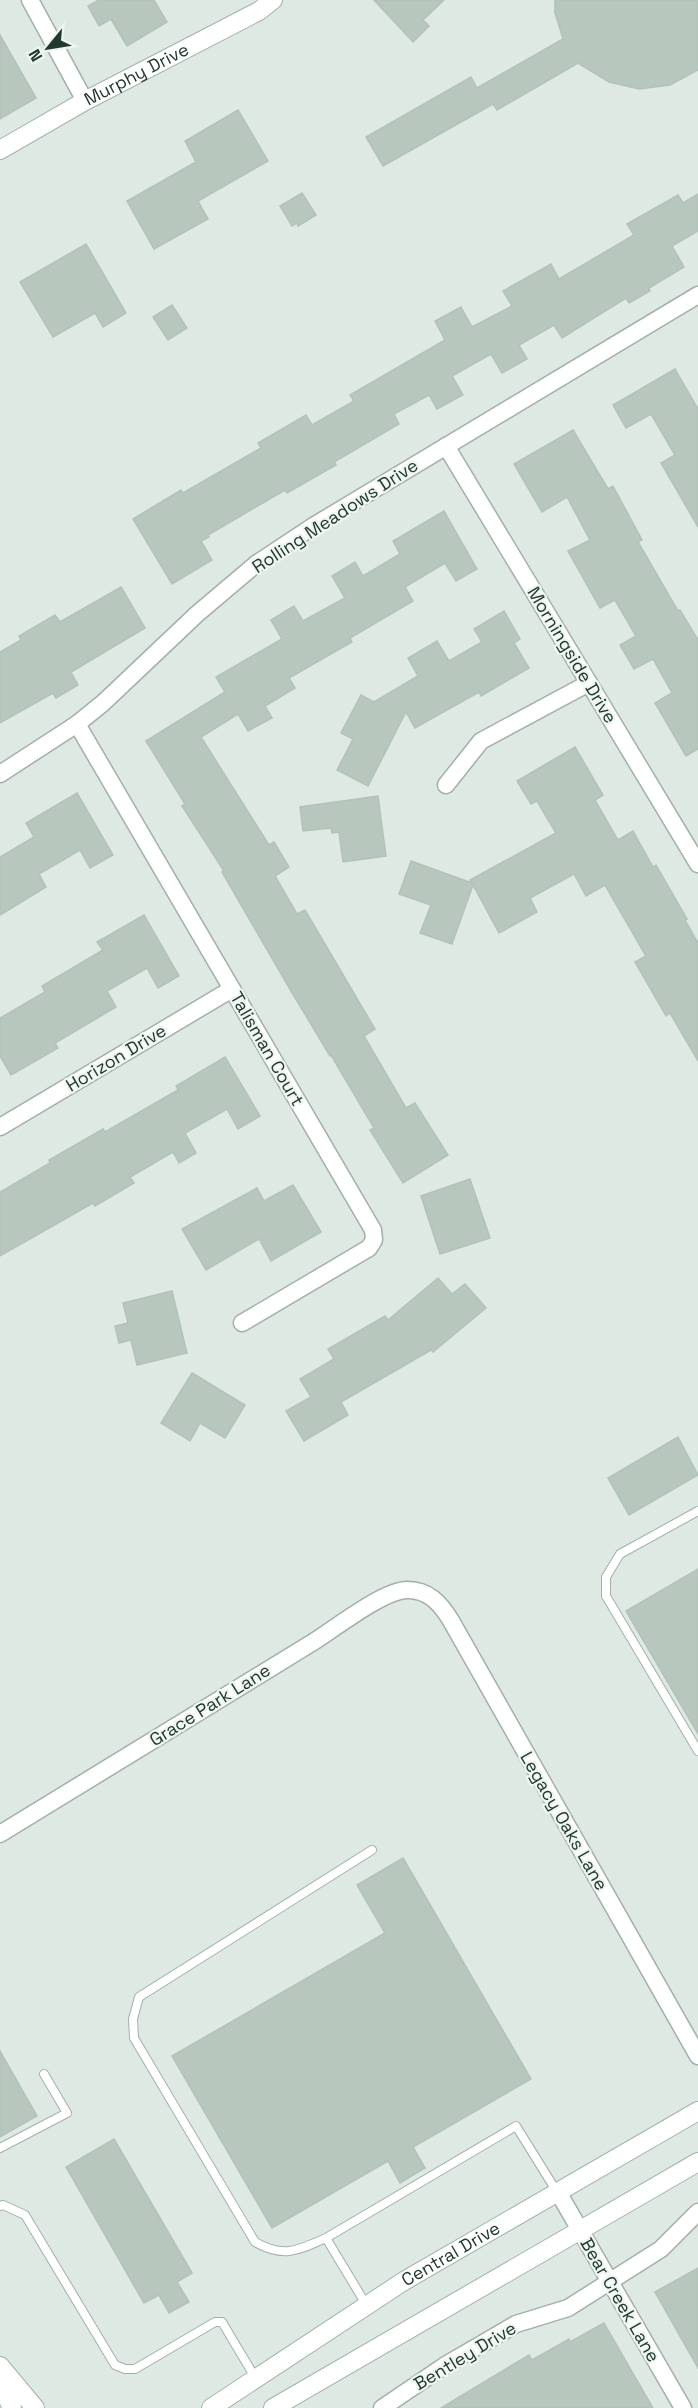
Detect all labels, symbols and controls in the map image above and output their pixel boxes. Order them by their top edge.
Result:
north arrow [18,18,78,78]
street label: Murphy Drive [80,37,192,111]
text: N [24,45,47,65]
street label: Rolling Meadows Drive [247,453,422,578]
street label: Morningside Drive [523,582,622,727]
street label: Talisman Court [225,988,309,1110]
street label: Horizon Drive [61,1019,170,1097]
street label: Grace Park Lane [145,1658,275,1751]
street label: Legacy Oaks Lane [515,1747,613,1894]
street label: Central Drive [397,2216,504,2291]
street label: Bear Creek Lane [576,2233,665,2366]
street label: Bentley Drive [409,2316,520,2395]

